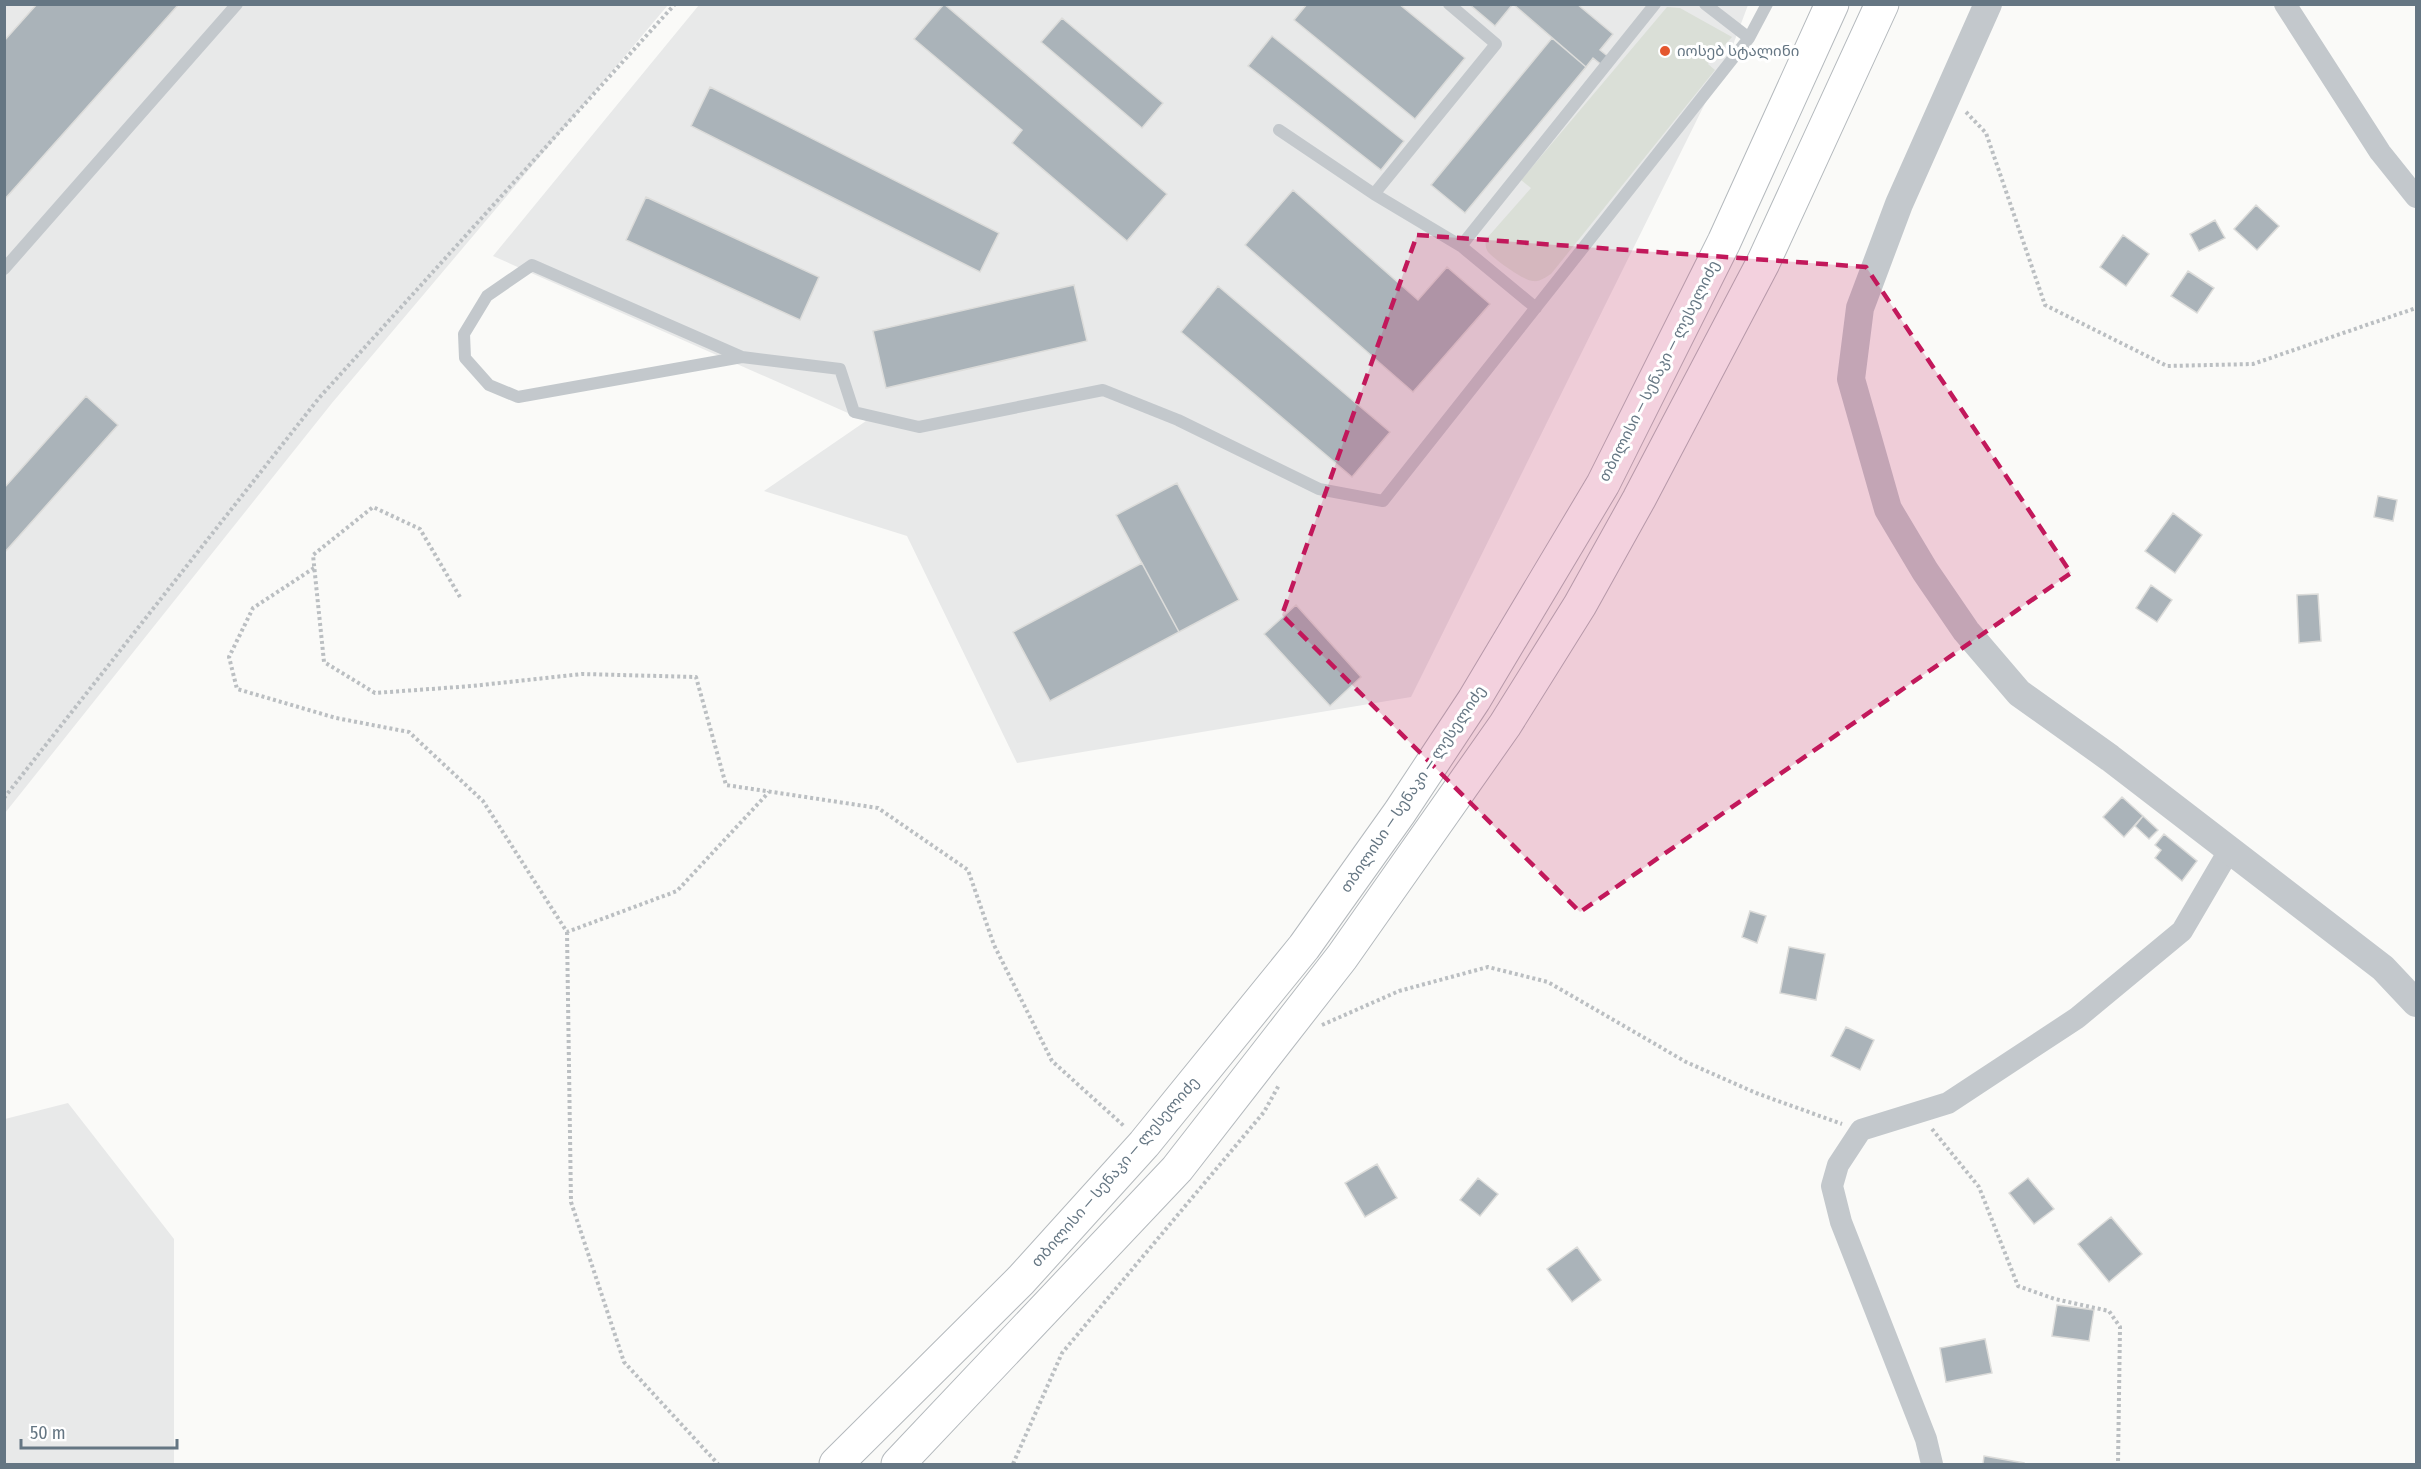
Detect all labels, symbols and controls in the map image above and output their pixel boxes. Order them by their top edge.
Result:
place label: იოსებ სტალინი [1677,42,1799,60]
marker: იოსებ სტალინი [1658,44,1672,58]
street label: თბილისი — სენაკი — ლესელიძე [1595,257,1723,485]
street label: თბილისი — სენაკი — ლესელიძე [1337,682,1489,896]
street label: თბილისი — სენაკი — ლესელიძე [1028,1073,1202,1271]
scale bar [21,1412,177,1450]
text: 50 m [30,1422,66,1444]

